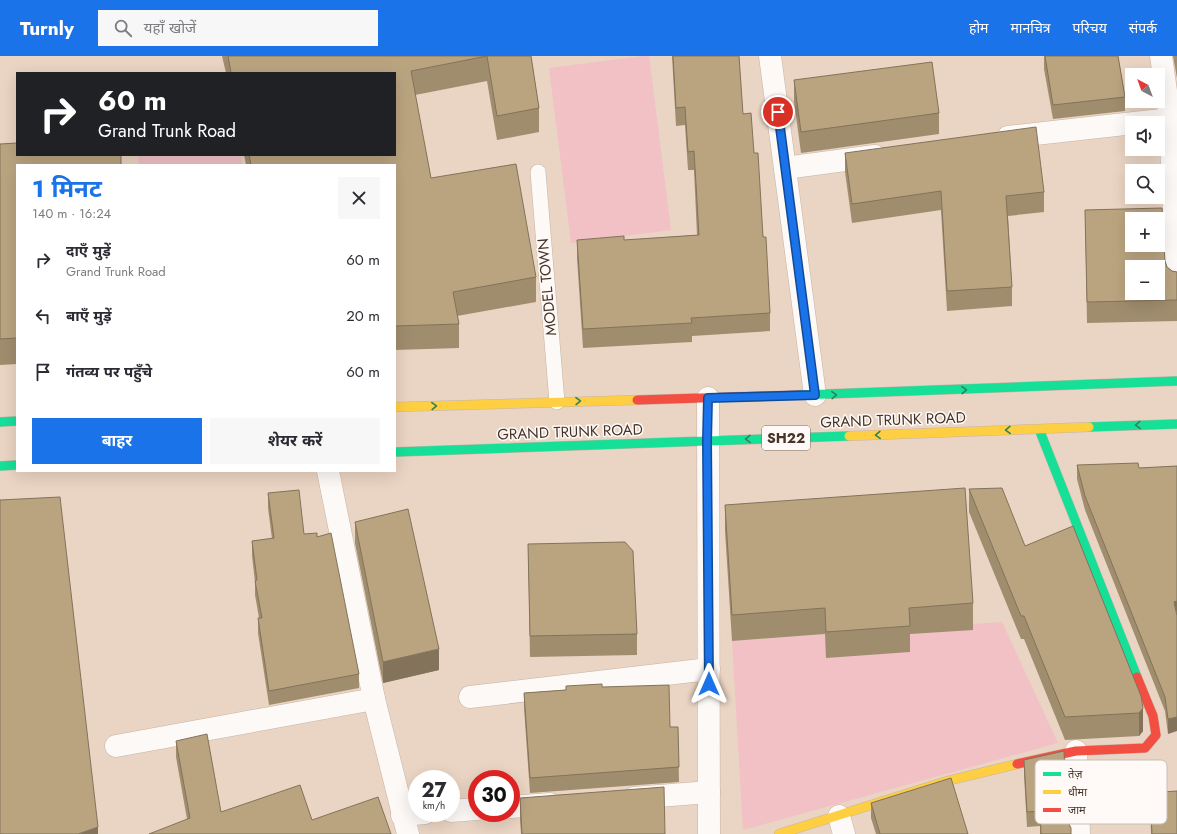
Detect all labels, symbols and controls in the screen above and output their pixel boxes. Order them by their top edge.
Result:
search box [98,10,378,46]
text: Turnly [20,15,74,42]
icon: search [112,17,134,39]
text: यहाँ खोजें [144,17,196,39]
text: होम [969,18,988,38]
text: मानचित्र [1010,18,1051,38]
text: परिचय [1073,18,1107,38]
text: संपर्क [1129,18,1157,38]
north arrow [1125,68,1165,108]
map controls [1125,68,1165,300]
text: 60 m [98,80,167,121]
icon: right [32,88,84,140]
pin [761,95,795,129]
icon: arrive [767,101,789,123]
button: sound [1125,116,1165,156]
text: Grand Trunk Road [98,118,236,144]
button: search [1125,164,1165,204]
text: 1 मिनट [32,171,102,206]
button: close [338,177,380,219]
text: 140 m · 16:24 [32,204,111,223]
button: + [1125,212,1165,252]
street label: MODEL TOWN [532,237,562,337]
text: दाएँ मुड़ें [66,240,111,262]
icon: right [32,249,54,271]
text: 60 m [346,249,380,271]
button: − [1125,260,1165,300]
text: Grand Trunk Road [66,262,166,281]
icon: left [32,305,54,327]
text: बाएँ मुड़ें [66,305,112,327]
text: 20 m [346,305,380,327]
icon: arrive [32,361,54,383]
text: गंतव्य पर पहुँचे [66,361,152,383]
text: 60 m [346,361,380,383]
one-way arrow [961,385,967,394]
one-way arrow [831,390,837,399]
one-way arrow [575,397,581,405]
one-way arrow [431,402,437,410]
street label: GRAND TRUNK ROAD [820,406,966,434]
button: बाहर [32,418,202,464]
button: शेयर करें [210,418,380,464]
street label: GRAND TRUNK ROAD [497,418,643,446]
one-way arrow [1135,421,1141,429]
road number: SH22 [762,426,810,450]
one-way arrow [1005,426,1011,434]
one-way arrow [875,430,881,439]
one-way arrow [745,435,751,443]
position arrow [688,663,730,705]
legend [1035,760,1167,824]
text: तेज़ [1068,766,1083,782]
speed limit sign: 30 [468,770,520,822]
text: 27 [421,776,447,805]
text: धीमा [1068,784,1087,800]
text: km/h [423,798,445,813]
text: जाम [1068,802,1086,818]

